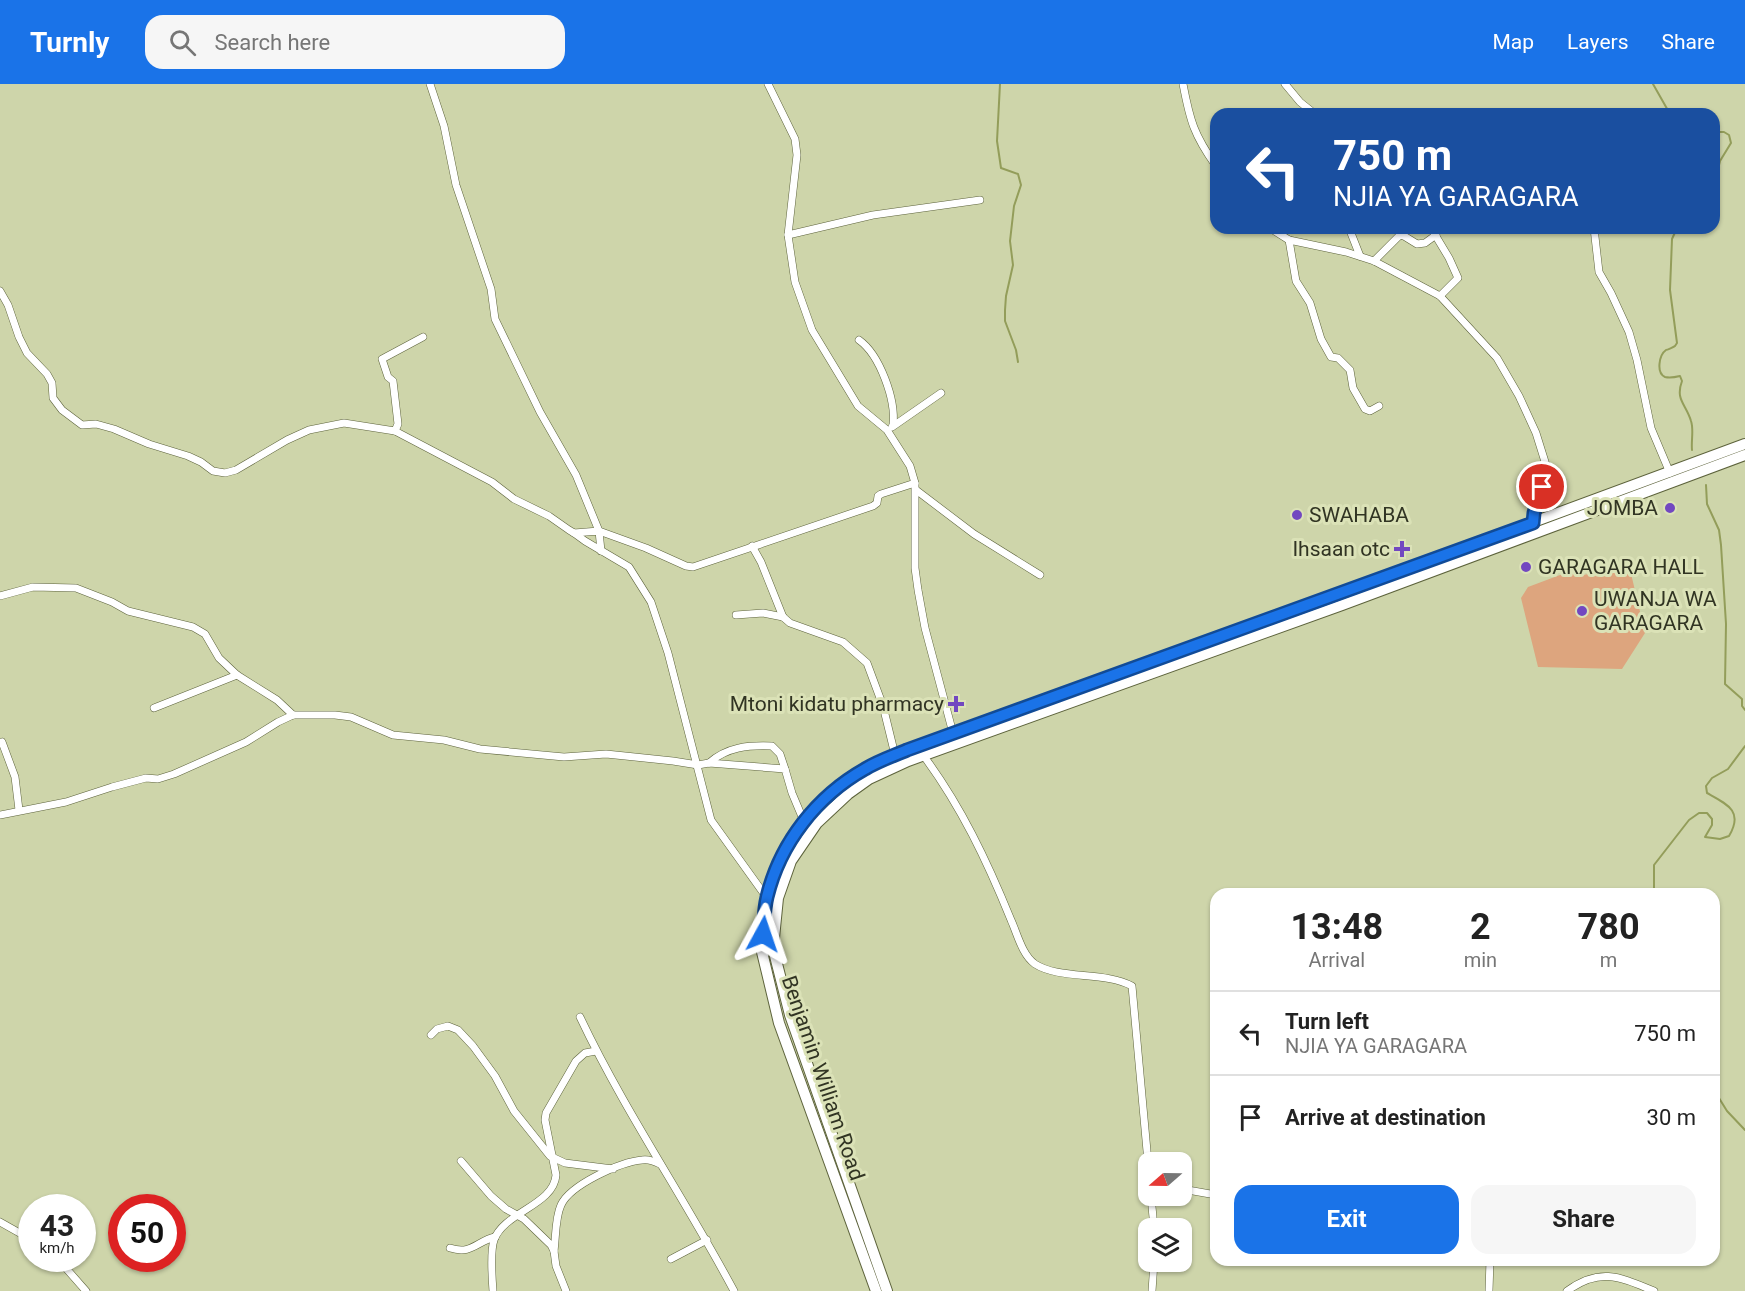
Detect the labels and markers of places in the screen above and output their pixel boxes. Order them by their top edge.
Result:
pin [1516,461,1567,512]
place label: JOMBA [1587,496,1658,520]
marker: JOMBA [1663,501,1677,515]
place label: SWAHABA [1309,503,1409,527]
marker: SWAHABA [1290,508,1304,522]
place label: Ihsaan otc [1292,537,1390,561]
marker: Ihsaan otc [1395,542,1409,556]
place label: GARAGARA HALL [1538,555,1704,579]
marker: GARAGARA HALL [1519,560,1533,574]
place label: UWANJA WA GARAGARA [1594,587,1717,635]
marker: UWANJA WA GARAGARA [1575,604,1589,618]
place label: Mtoni kidatu pharmacy [730,692,944,716]
marker: Mtoni kidatu pharmacy [949,697,963,711]

